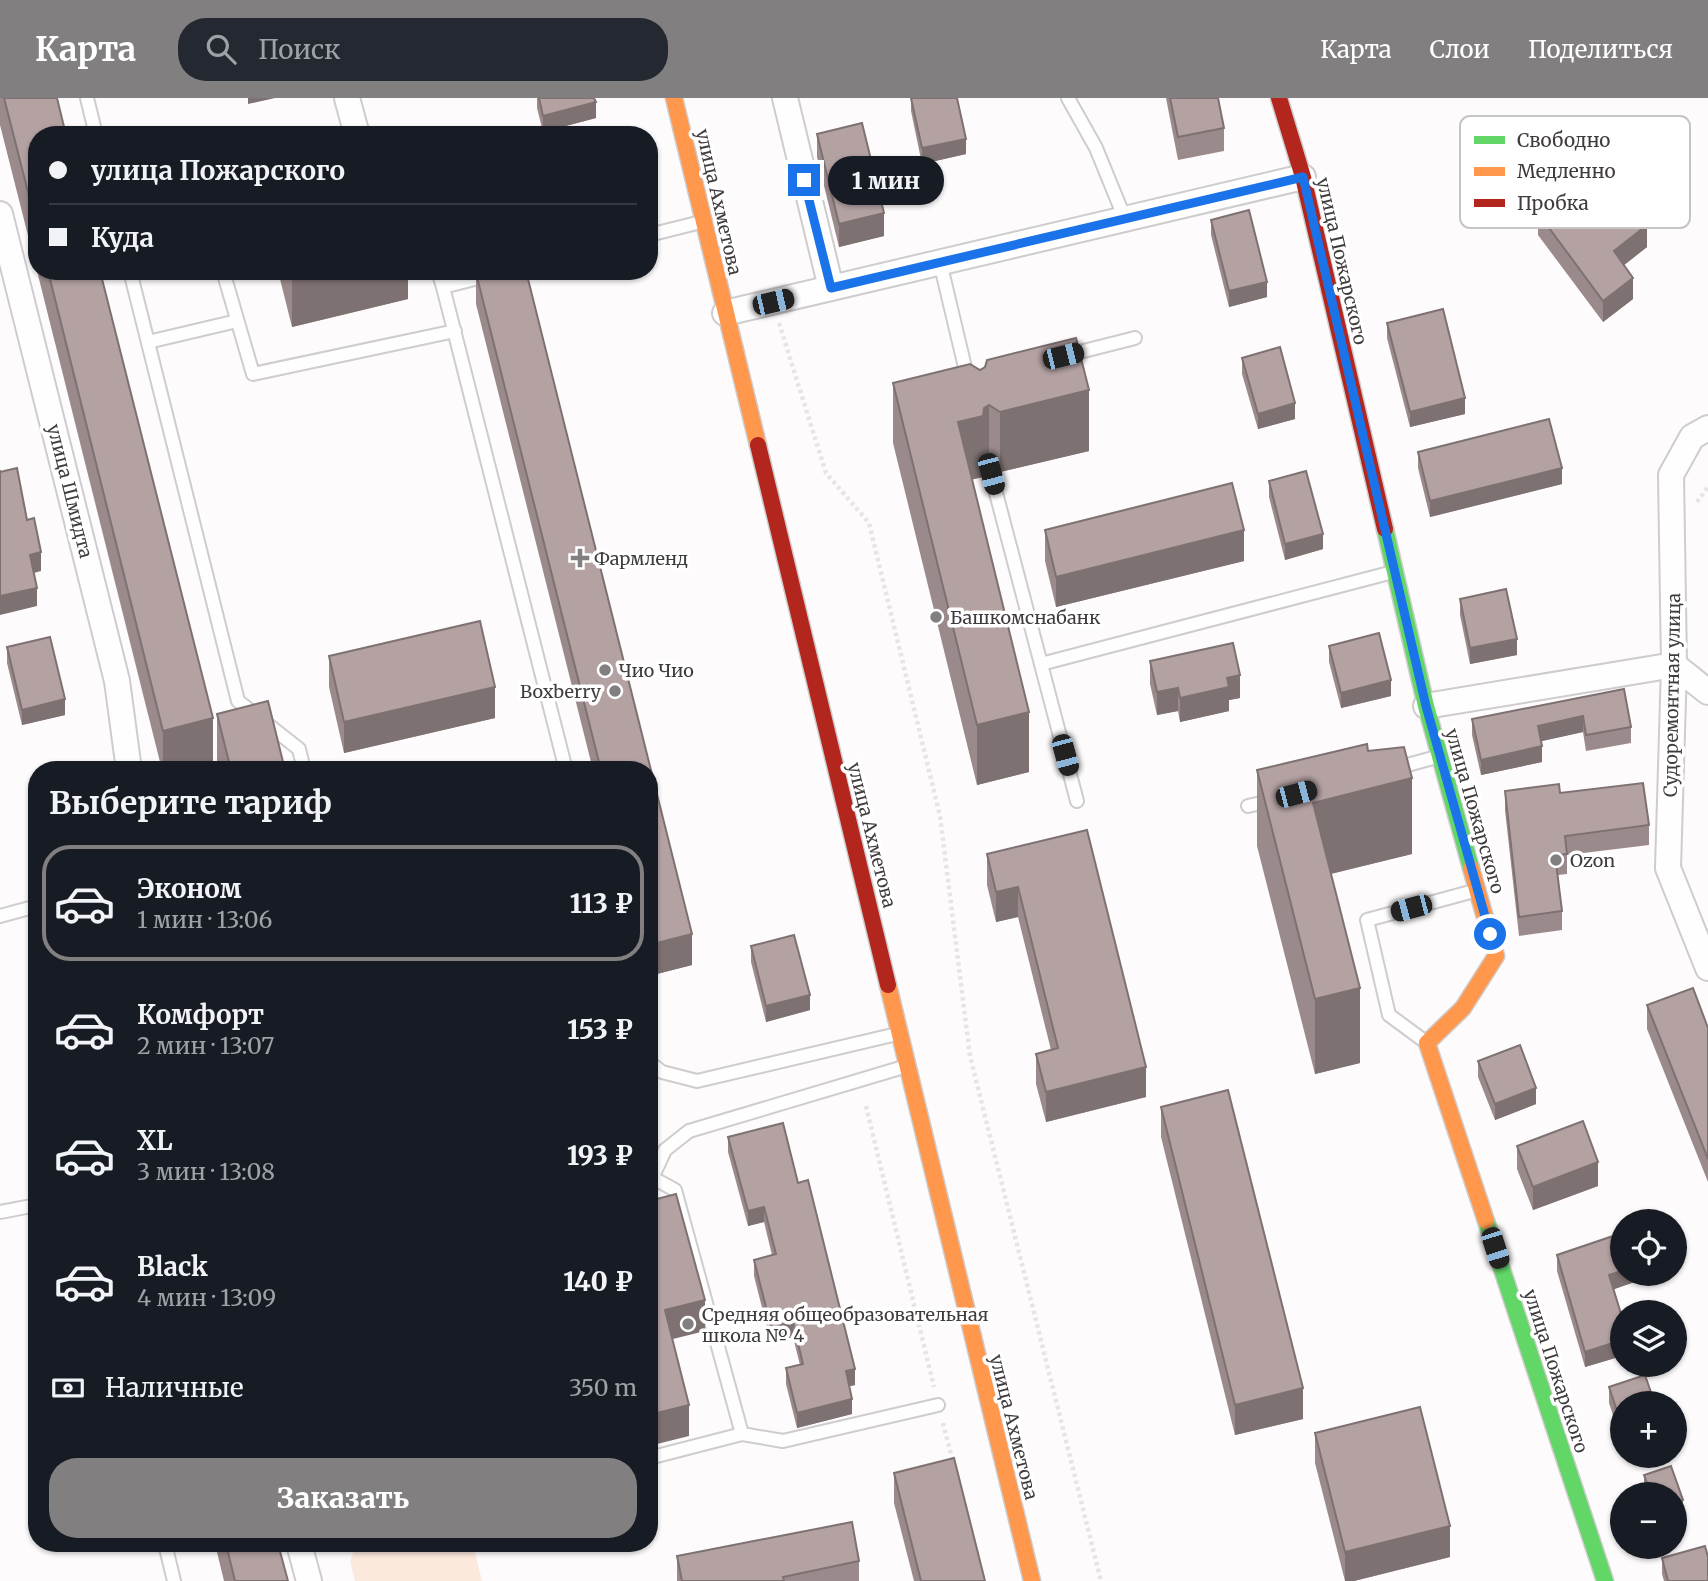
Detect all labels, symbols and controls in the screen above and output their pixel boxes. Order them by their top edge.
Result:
search box [178,18,668,81]
text: Карта [35,29,136,70]
icon: search [202,30,240,68]
text: Поиск [258,33,341,66]
text: Карта [1320,34,1392,65]
text: Слои [1430,34,1490,65]
text: Поделиться [1528,34,1673,65]
legend [1460,116,1690,228]
street label: улица Ахметова [691,127,747,278]
text: Свободно [1517,128,1610,152]
text: улица Пожарского [91,154,345,187]
callout: 1 мин [828,155,944,204]
text: Медленно [1517,159,1616,183]
route end [788,164,820,196]
text: 1 мин [852,166,920,195]
street label: улица Пожарского [1312,175,1372,347]
text: Пробка [1517,191,1589,215]
text: Куда [91,221,154,254]
car [751,287,796,317]
car [1041,341,1086,371]
street label: улица Шмидта [42,422,98,561]
car [976,451,1007,497]
place label: Фармленд [594,547,688,570]
marker: Фармленд [572,550,588,566]
street label: Судоремонтная улица [1659,592,1685,797]
place label: Башкомснабанк [950,606,1101,629]
marker: Башкомснабанк [928,609,944,625]
place label: Чио Чио [619,659,694,682]
marker: Чио Чио [597,662,613,678]
place label: Boxberry [520,680,602,703]
marker: Boxberry [607,683,623,699]
street label: улица Пожарского [1440,726,1510,896]
car [1050,732,1081,778]
street label: улица Ахметова [843,760,901,911]
car [1273,778,1320,810]
text: Выберите тариф [49,783,332,823]
place label: Ozon [1570,849,1615,872]
marker: Ozon [1548,852,1564,868]
icon: car [53,872,116,935]
text: Эконом [137,872,242,905]
text: 113 ₽ [570,887,633,920]
car [1388,892,1435,924]
text: 1 мин · 13:06 [137,905,272,934]
route start [1474,918,1506,950]
icon: car [53,998,116,1061]
text: Комфорт [137,998,264,1031]
text: 153 ₽ [567,1013,633,1046]
text: 2 мин · 13:07 [137,1031,274,1060]
icon: car [53,1124,116,1187]
text: XL [137,1124,173,1157]
text: 193 ₽ [567,1139,633,1172]
text: 3 мин · 13:08 [137,1157,275,1186]
map controls [1610,1209,1687,1559]
button: locate [1610,1209,1687,1286]
car [1479,1225,1512,1271]
icon: car [53,1250,116,1313]
text: Black [137,1250,208,1283]
text: 140 ₽ [563,1265,633,1298]
text: 4 мин · 13:09 [137,1283,276,1312]
street label: улица Пожарского [1519,1286,1593,1456]
button: layers [1610,1300,1687,1377]
place label: Средняя общеобразовательная школа № 4 [702,1303,989,1347]
marker: Средняя общеобразовательная школа № 4 [680,1316,696,1332]
street label: улица Ахметова [985,1352,1043,1503]
icon: cash [49,1369,87,1407]
text: Наличные [105,1371,243,1404]
text: 350 m [569,1373,637,1402]
button: + [1610,1391,1687,1468]
button: Заказать [49,1458,637,1538]
button: − [1610,1482,1687,1559]

